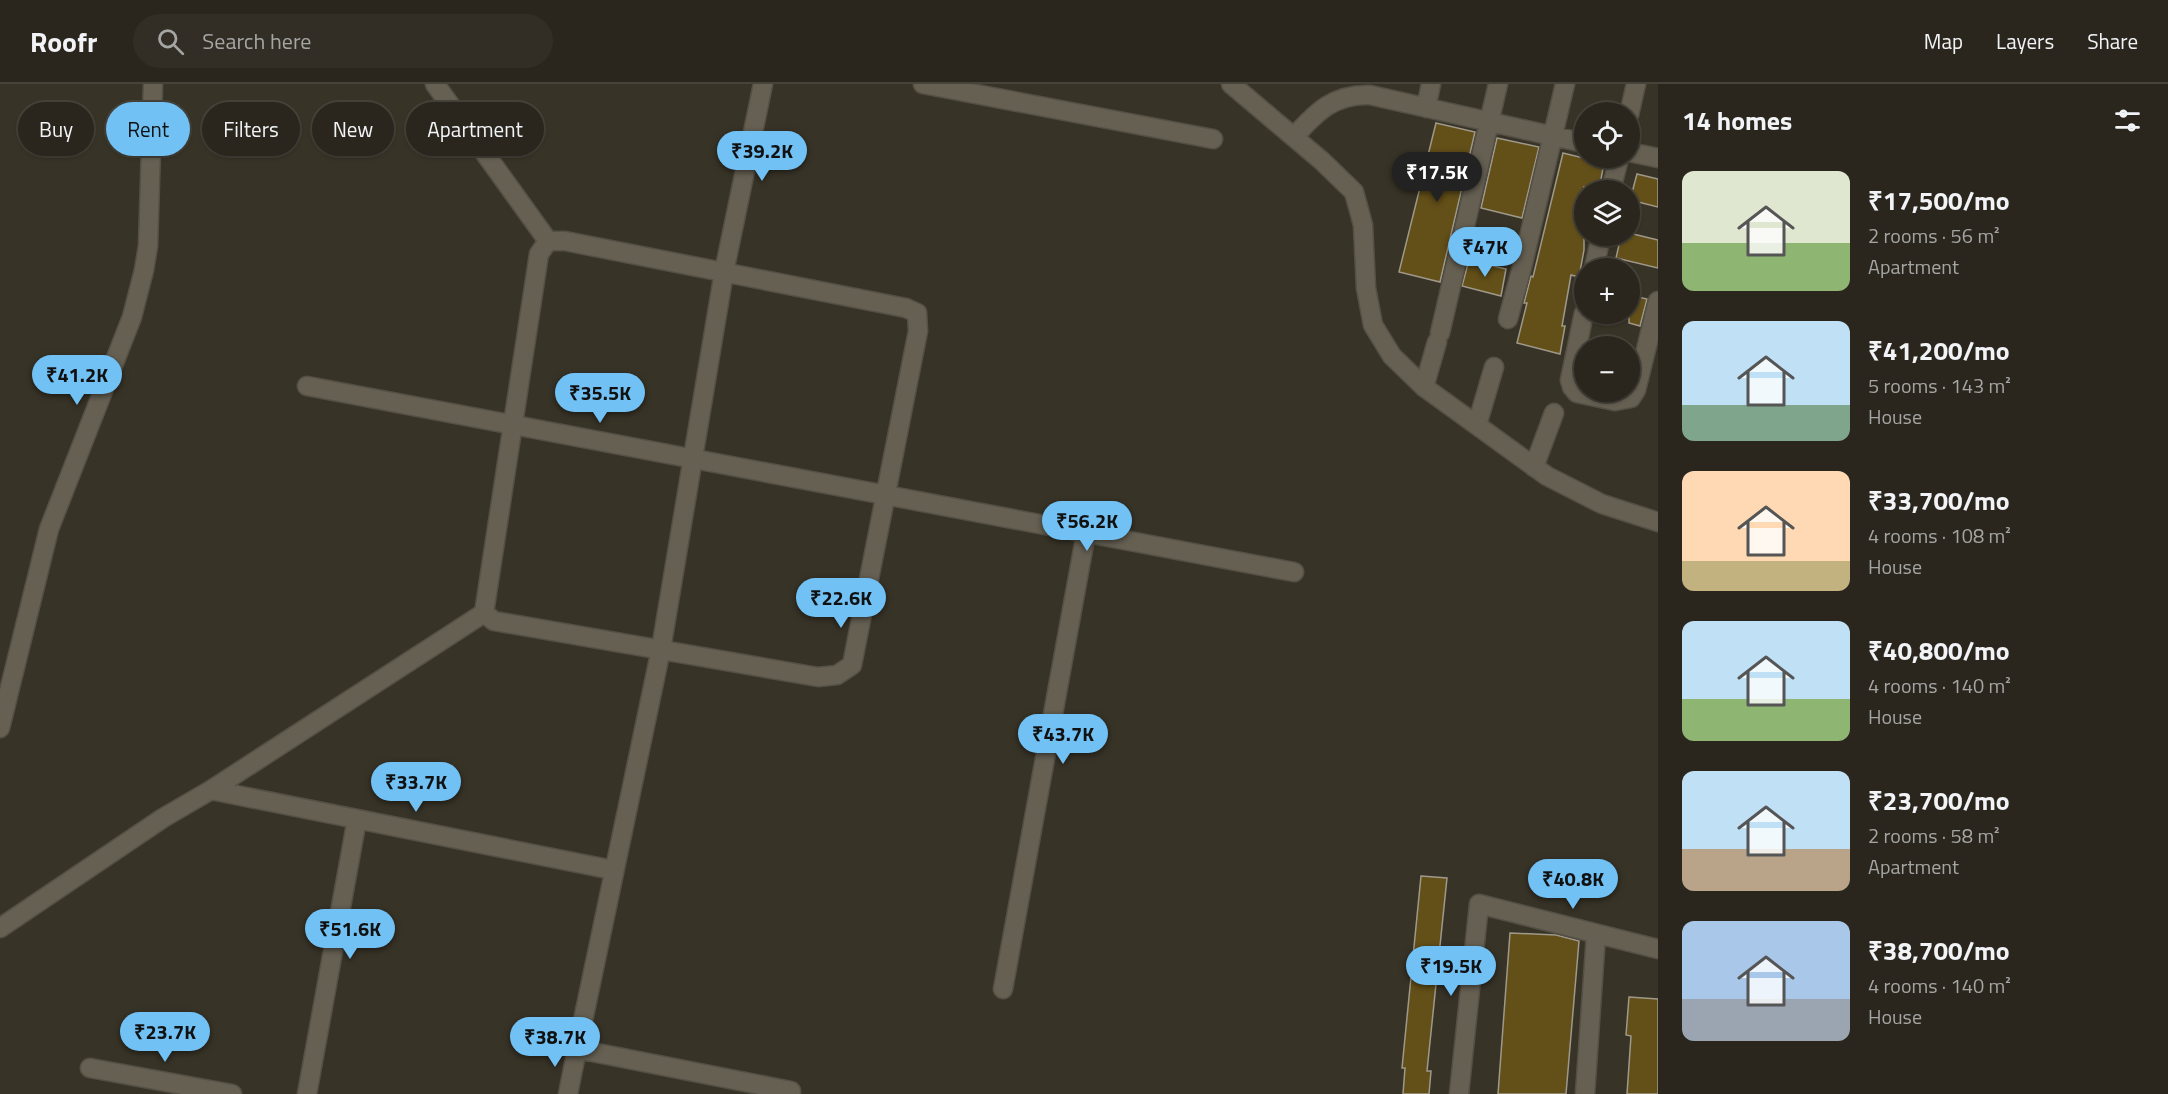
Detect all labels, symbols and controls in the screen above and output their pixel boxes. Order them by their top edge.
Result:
search box [133,14,553,68]
text: Roofr [30,20,97,63]
text: Search here [202,24,311,58]
icon: search [154,25,187,58]
text: Map [1924,25,1963,57]
text: Layers [1996,25,2054,57]
text: Share [2087,25,2138,57]
text: 14 homes [1682,101,1792,140]
chip: Buy [18,102,94,156]
chip: Rent [106,102,190,156]
chip: Filters [202,102,300,156]
chip: New [312,102,394,156]
chip: Apartment [406,102,544,156]
map controls [1574,102,1640,402]
button: locate [1574,102,1640,168]
icon: filters [2111,104,2144,137]
pin: ₹39.2K [713,131,811,182]
text: ₹39.2K [731,135,793,166]
pin: ₹17.5K [1388,152,1486,203]
text: ₹17.5K [1406,156,1468,187]
button: layers [1574,180,1640,246]
text: ₹17,500/mo [1868,181,2010,220]
icon: home [1730,195,1802,267]
text: 2 rooms · 56 m² [1868,220,2000,251]
pin: ₹47K [1449,227,1521,278]
text: ₹47K [1462,231,1508,262]
text: Apartment [1868,251,1959,282]
button: + [1574,258,1640,324]
text: ₹41,200/mo [1868,331,2010,370]
button: − [1574,336,1640,402]
icon: home [1730,345,1802,417]
pin: ₹41.2K [28,355,126,406]
text: ₹41.2K [46,359,108,390]
text: 5 rooms · 143 m² [1868,370,2011,401]
pin: ₹35.5K [551,373,649,424]
text: ₹35.5K [569,377,631,408]
text: House [1868,401,1922,432]
text: ₹33,700/mo [1868,481,2010,520]
icon: home [1730,495,1802,567]
pin: ₹56.2K [1038,501,1136,552]
text: ₹56.2K [1056,505,1118,536]
text: 4 rooms · 108 m² [1868,520,2011,551]
text: House [1868,551,1922,582]
pin: ₹22.6K [792,578,890,629]
text: ₹22.6K [810,582,872,613]
text: ₹40,800/mo [1868,631,2010,670]
icon: home [1730,645,1802,717]
text: 4 rooms · 140 m² [1868,670,2011,701]
text: House [1868,701,1922,732]
pin: ₹43.7K [1014,714,1112,765]
text: ₹43.7K [1032,718,1094,749]
pin: ₹33.7K [367,762,465,813]
text: ₹33.7K [385,766,447,797]
text: ₹23,700/mo [1868,781,2010,820]
icon: home [1730,795,1802,867]
text: 2 rooms · 58 m² [1868,820,2000,851]
text: Apartment [1868,851,1959,882]
pin: ₹40.8K [1524,859,1622,910]
text: ₹40.8K [1542,863,1604,894]
pin: ₹51.6K [301,909,399,960]
text: ₹51.6K [319,913,381,944]
text: ₹38,700/mo [1868,931,2010,970]
icon: home [1730,945,1802,1017]
pin: ₹19.5K [1402,946,1500,997]
text: ₹19.5K [1420,950,1482,981]
text: 4 rooms · 140 m² [1868,970,2011,1001]
text: House [1868,1001,1922,1032]
pin: ₹23.7K [116,1012,214,1063]
text: ₹23.7K [134,1016,196,1047]
pin: ₹38.7K [506,1017,604,1068]
text: ₹38.7K [524,1021,586,1052]

